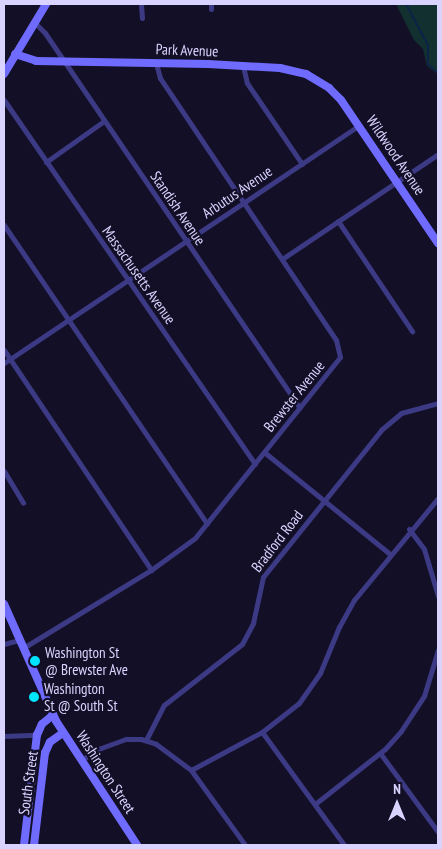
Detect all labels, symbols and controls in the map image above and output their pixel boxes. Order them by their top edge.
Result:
street label: Park Avenue [155,40,219,60]
street label: Wildwood Avenue [363,112,429,198]
street label: Arbutus Avenue [198,162,276,222]
street label: Standish Avenue [147,167,209,249]
street label: Massachusetts Avenue [98,222,180,328]
street label: Brewster Avenue [260,357,328,435]
street label: Bradford Road [247,507,307,575]
place label: Washington St @ Brewster Ave [45,643,128,678]
marker: Washington St @ Brewster Ave [29,655,41,667]
place label: Washington St @ South St [44,679,118,714]
marker: Washington St @ South St [28,691,40,703]
street label: Washington Street [73,727,139,817]
street label: South Street [15,750,41,816]
north arrow [372,779,422,829]
text: N [393,780,401,798]

